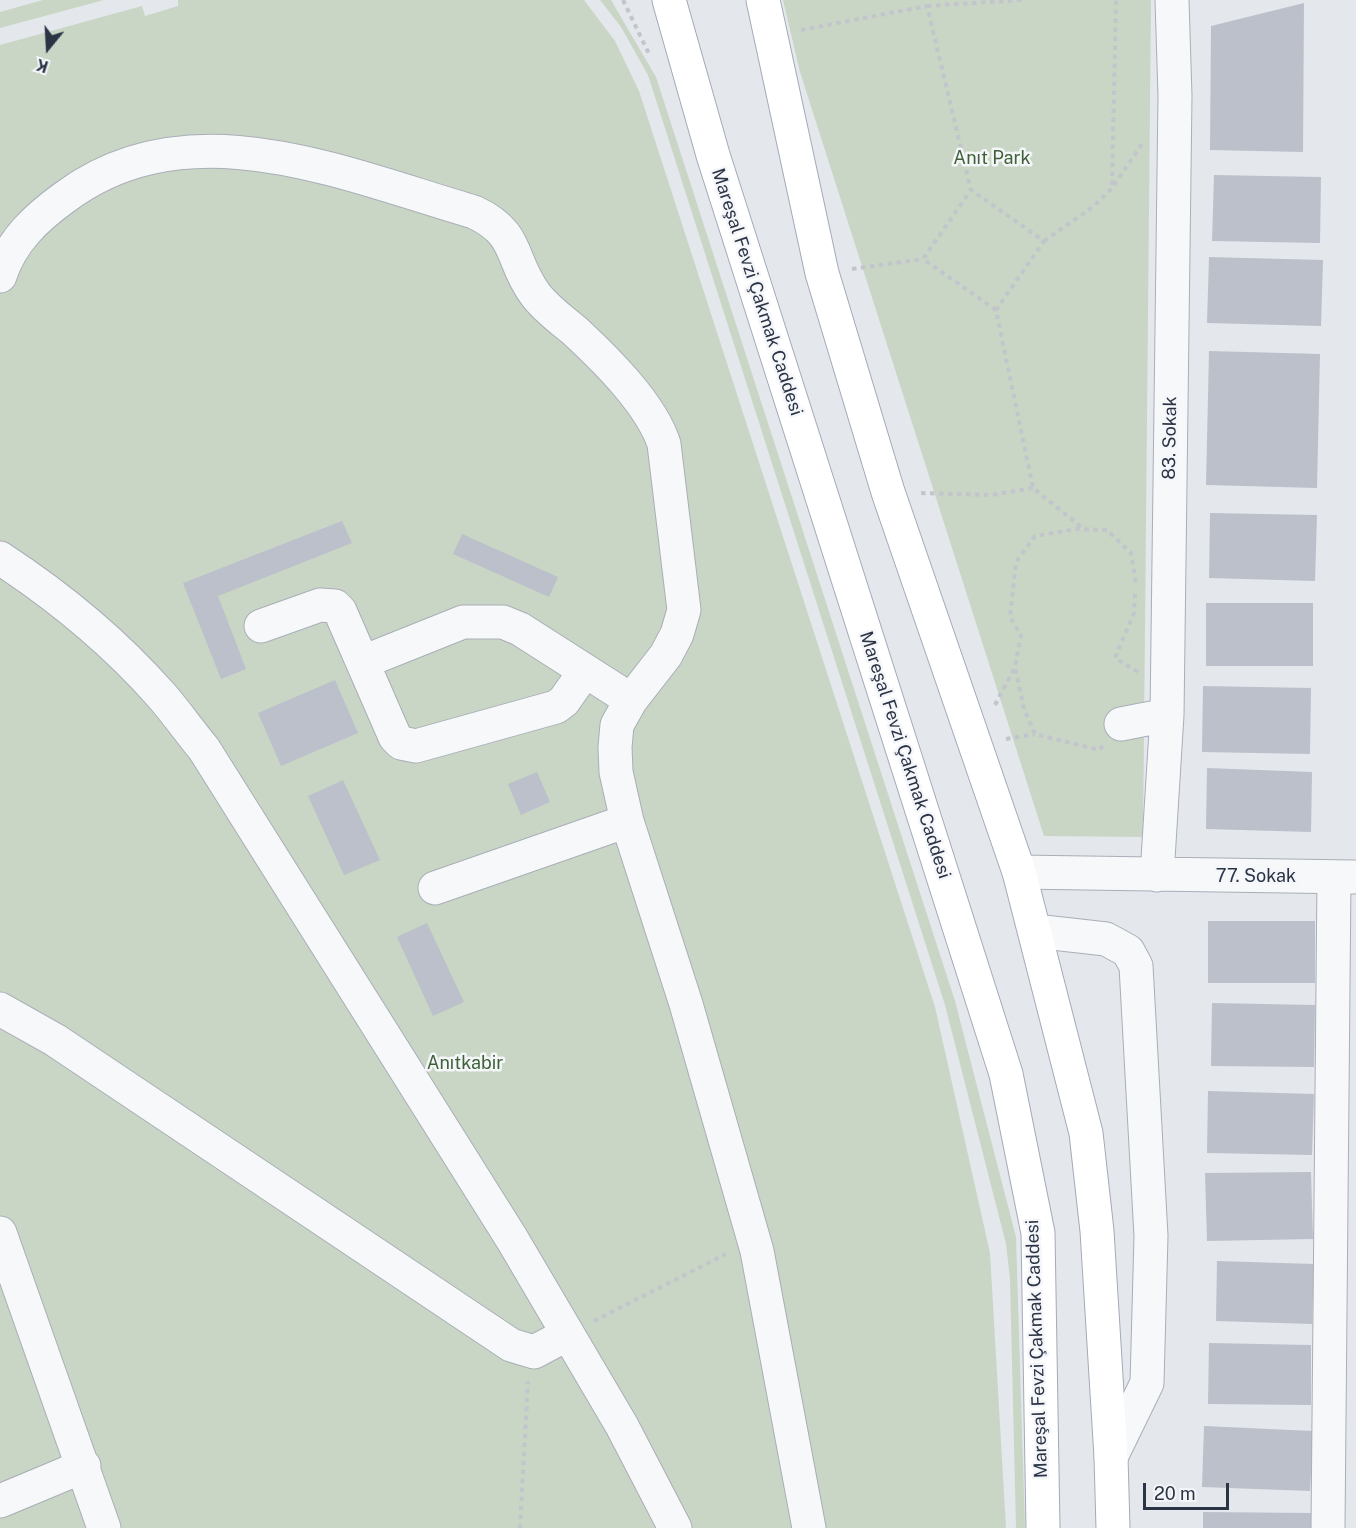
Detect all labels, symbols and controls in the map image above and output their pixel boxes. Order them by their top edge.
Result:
north arrow [18,18,78,78]
text: K [34,55,51,76]
park label: Anıt Park [953,147,1031,169]
street label: Mareşal Fevzi Çakmak Caddesi [707,166,807,418]
street label: 83. Sokak [1158,396,1182,480]
street label: Mareşal Fevzi Çakmak Caddesi [855,629,955,881]
street label: 77. Sokak [1216,865,1296,887]
park label: Anıtkabir [427,1052,503,1074]
street label: Mareşal Fevzi Çakmak Caddesi [1022,1219,1052,1479]
scale bar [1146,1471,1232,1509]
text: 20 m [1154,1483,1196,1504]

